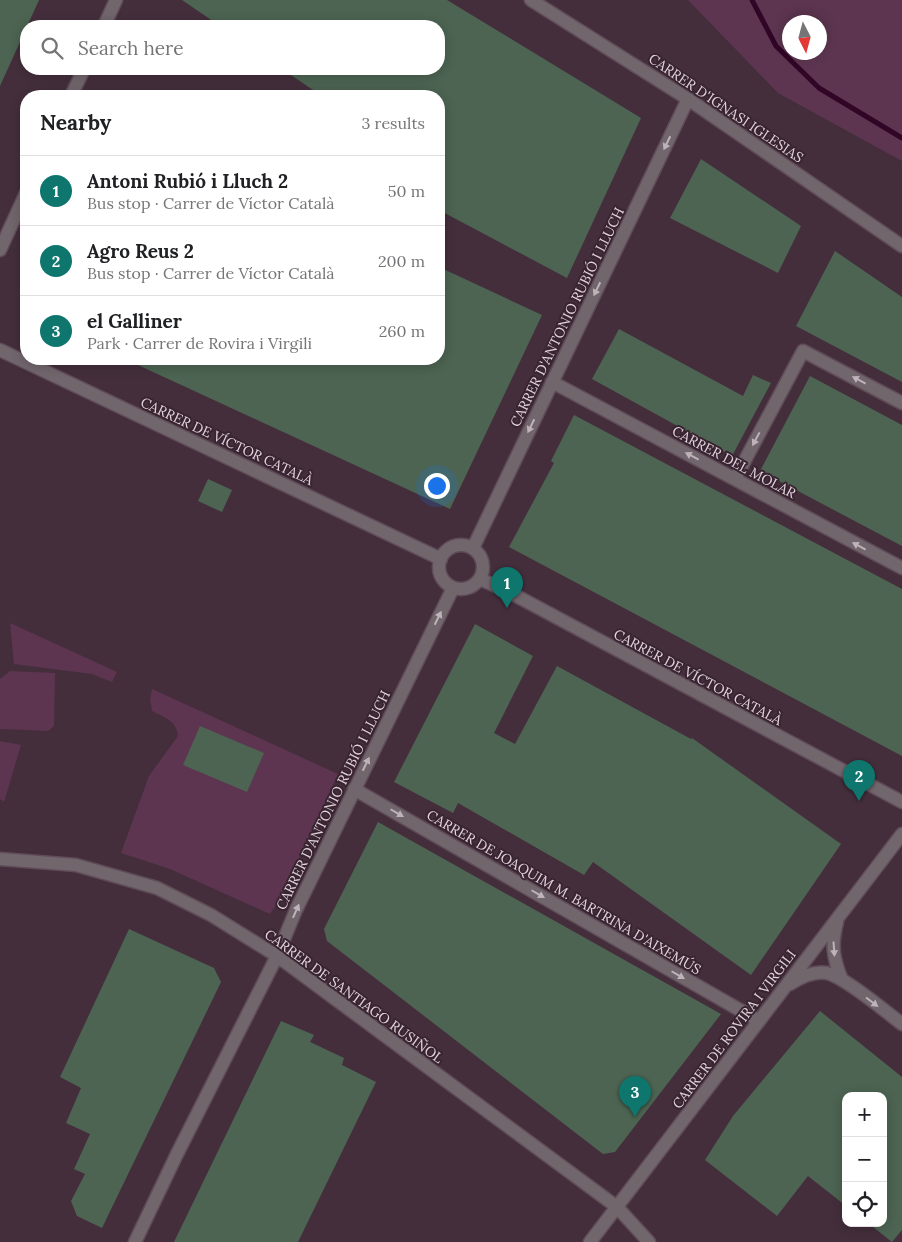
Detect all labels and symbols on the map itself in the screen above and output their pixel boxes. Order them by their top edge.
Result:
north arrow [782,15,827,60]
street label: CARRER D'IGNASI IGLESIAS [645,49,807,167]
one-way arrow [663,136,671,150]
street label: CARRER D'ANTONIO RUBIÓ I LLUCH [506,204,628,430]
one-way arrow [592,282,600,296]
one-way arrow [852,376,866,384]
street label: CARRER DE VÍCTOR CATALÀ [138,393,316,489]
one-way arrow [527,419,535,433]
street label: CARRER DEL MOLAR [669,422,799,502]
one-way arrow [752,432,761,445]
one-way arrow [685,452,699,461]
your location [424,473,450,499]
one-way arrow [852,541,866,550]
pin: 1 [491,567,523,608]
one-way arrow [433,611,442,626]
street label: CARRER DE VÍCTOR CATALÀ [611,625,786,729]
street label: CARRER D'ANTONIO RUBIÓ I LLUCH [272,687,394,913]
one-way arrow [362,757,370,772]
pin: 2 [843,760,875,801]
street label: CARRER DE JOAQUIM M. BARTRINA D'AIXEMÚS [424,806,705,978]
one-way arrow [390,809,403,818]
one-way arrow [531,890,544,899]
one-way arrow [292,904,300,918]
street label: CARRER DE SANTIAGO RUSIÑOL [261,925,447,1067]
one-way arrow [830,941,838,957]
street label: CARRER DE ROVIRA I VIRGILI [668,946,800,1112]
one-way arrow [671,971,686,979]
one-way arrow [865,997,879,1007]
pin: 3 [619,1076,651,1117]

